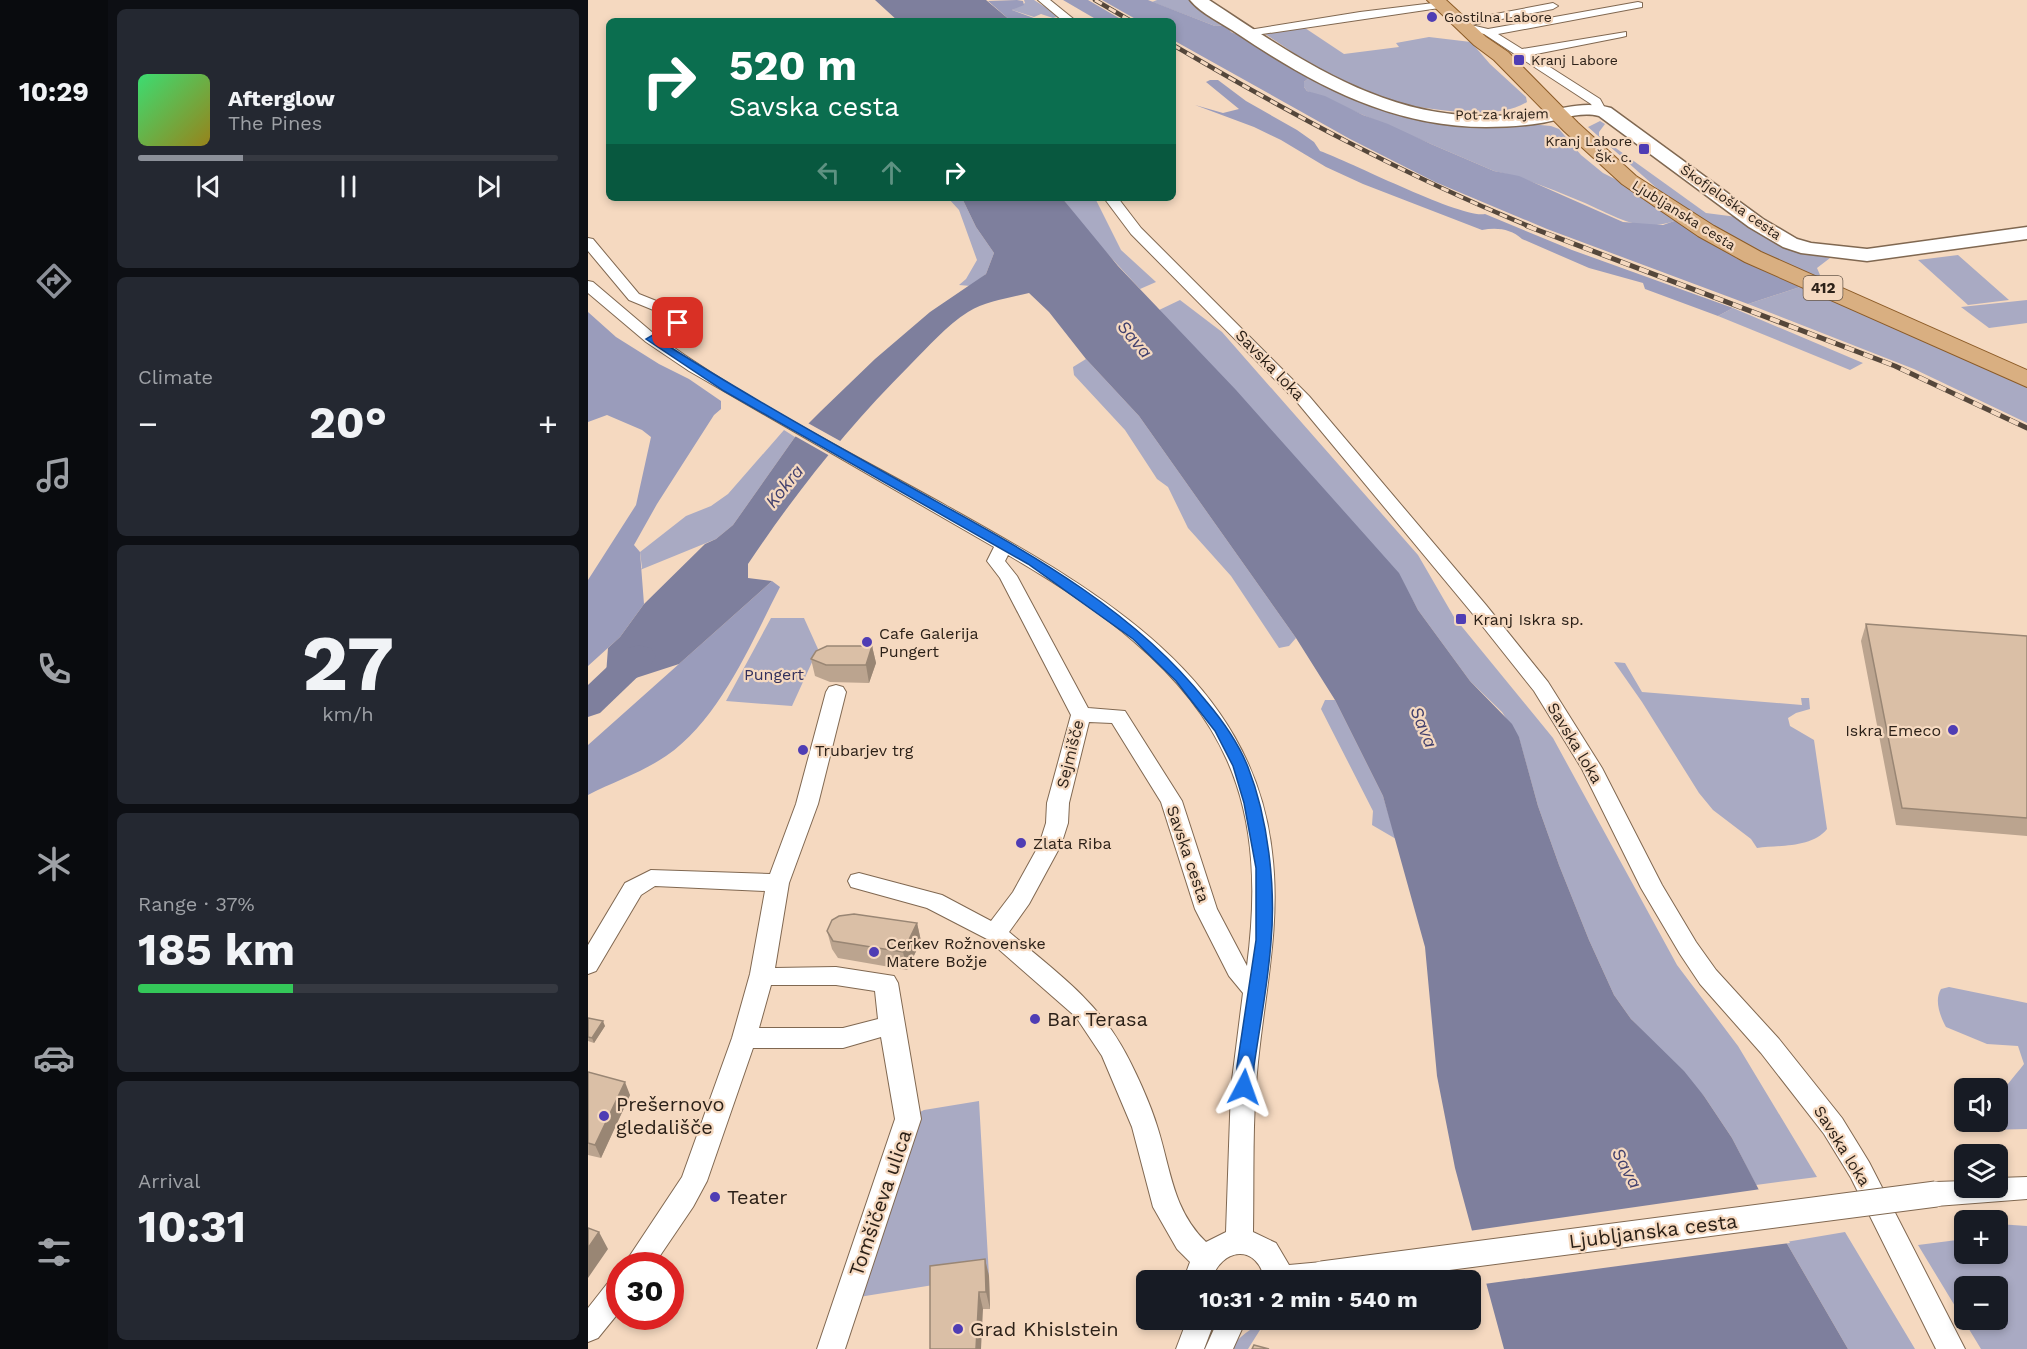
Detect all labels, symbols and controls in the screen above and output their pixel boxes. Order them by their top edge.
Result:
place label: Gostilna Labore [1444,9,1552,25]
marker: Gostilna Labore [1425,10,1439,24]
text: 520 m [729,41,857,90]
icon: right [630,42,708,120]
place label: Kranj Labore [1531,52,1618,68]
marker: Kranj Labore [1512,53,1526,67]
text: 10:29 [19,76,89,108]
text: Afterglow [228,86,335,111]
text: Savska cesta [729,91,899,123]
street label: Pot za krajem [1455,105,1549,123]
text: The Pines [228,111,322,135]
place label: Kranj Labore Šk. c. [1545,133,1632,165]
marker: Kranj Labore Šk. c. [1637,142,1651,156]
icon: left [812,156,845,189]
icon: ahead [875,156,908,189]
icon: right [938,156,971,189]
street label: Škofjeloška cesta [1677,161,1785,243]
icon: previous [192,170,225,203]
icon: pause [332,170,365,203]
icon: next [472,170,505,203]
street label: Ljubljanska cesta [1629,177,1739,253]
icon: directions [33,260,75,302]
road number: 412 [1804,276,1842,300]
pin [652,297,703,348]
icon: arrive [661,306,694,339]
water label: Sava [1113,316,1157,362]
street label: Savska loka [1232,326,1308,404]
text: Climate [138,365,213,389]
text: 20° [309,396,387,449]
text: − [138,404,158,443]
text: + [538,404,558,443]
icon: music [33,454,75,496]
water label: Kokra [760,460,808,512]
place label: Kranj Iskra sp. [1473,610,1583,629]
marker: Kranj Iskra sp. [1454,612,1468,626]
text: 27 [302,617,394,709]
place label: Cafe Galerija Pungert [879,624,979,661]
marker: Cafe Galerija Pungert [860,635,874,649]
icon: phone [33,648,75,690]
park label: Pungert [744,665,804,684]
street label: Savska loka [1543,699,1607,787]
text: km/h [322,702,374,726]
water label: Sava [1406,703,1442,751]
street label: Sejmišče [1052,718,1088,790]
place label: Iskra Emeco [1845,721,1941,740]
marker: Iskra Emeco [1946,723,1960,737]
place label: Trubarjev trg [815,741,914,760]
marker: Trubarjev trg [796,743,810,757]
street label: Savska cesta [1163,803,1213,905]
place label: Zlata Riba [1033,834,1111,853]
marker: Zlata Riba [1014,836,1028,850]
icon: climate [33,843,75,885]
text: Range · 37% [138,892,255,916]
text: 185 km [138,923,295,976]
place label: Cerkev Rožnovenske Matere Božje [886,934,1046,971]
marker: Cerkev Rožnovenske Matere Božje [867,945,881,959]
place label: Bar Terasa [1047,1007,1148,1031]
marker: Bar Terasa [1028,1012,1042,1026]
icon: car [33,1037,75,1079]
position arrow [1212,1055,1276,1119]
map controls [1954,1078,2008,1330]
button: sound [1954,1078,2008,1132]
place label: Prešernovo gledališče [616,1092,725,1139]
street label: Savska loka [1810,1102,1874,1190]
marker: Prešernovo gledališče [597,1109,611,1123]
street label: Tomšičeva ulica [844,1127,916,1279]
water label: Sava [1608,1144,1646,1192]
button: layers [1954,1144,2008,1198]
text: Arrival [138,1169,200,1193]
place label: Teater [727,1185,787,1209]
marker: Teater [708,1190,722,1204]
text: 10:31 [138,1200,246,1253]
street label: Ljubljanska cesta [1567,1209,1739,1253]
button: + [1954,1210,2008,1264]
icon: filters [33,1231,75,1273]
speed limit sign: 30 [606,1252,684,1330]
button: − [1954,1276,2008,1330]
text: 10:31 · 2 min · 540 m [1199,1287,1418,1312]
place label: Grad Khislstein [970,1317,1119,1341]
marker: Grad Khislstein [951,1322,965,1336]

